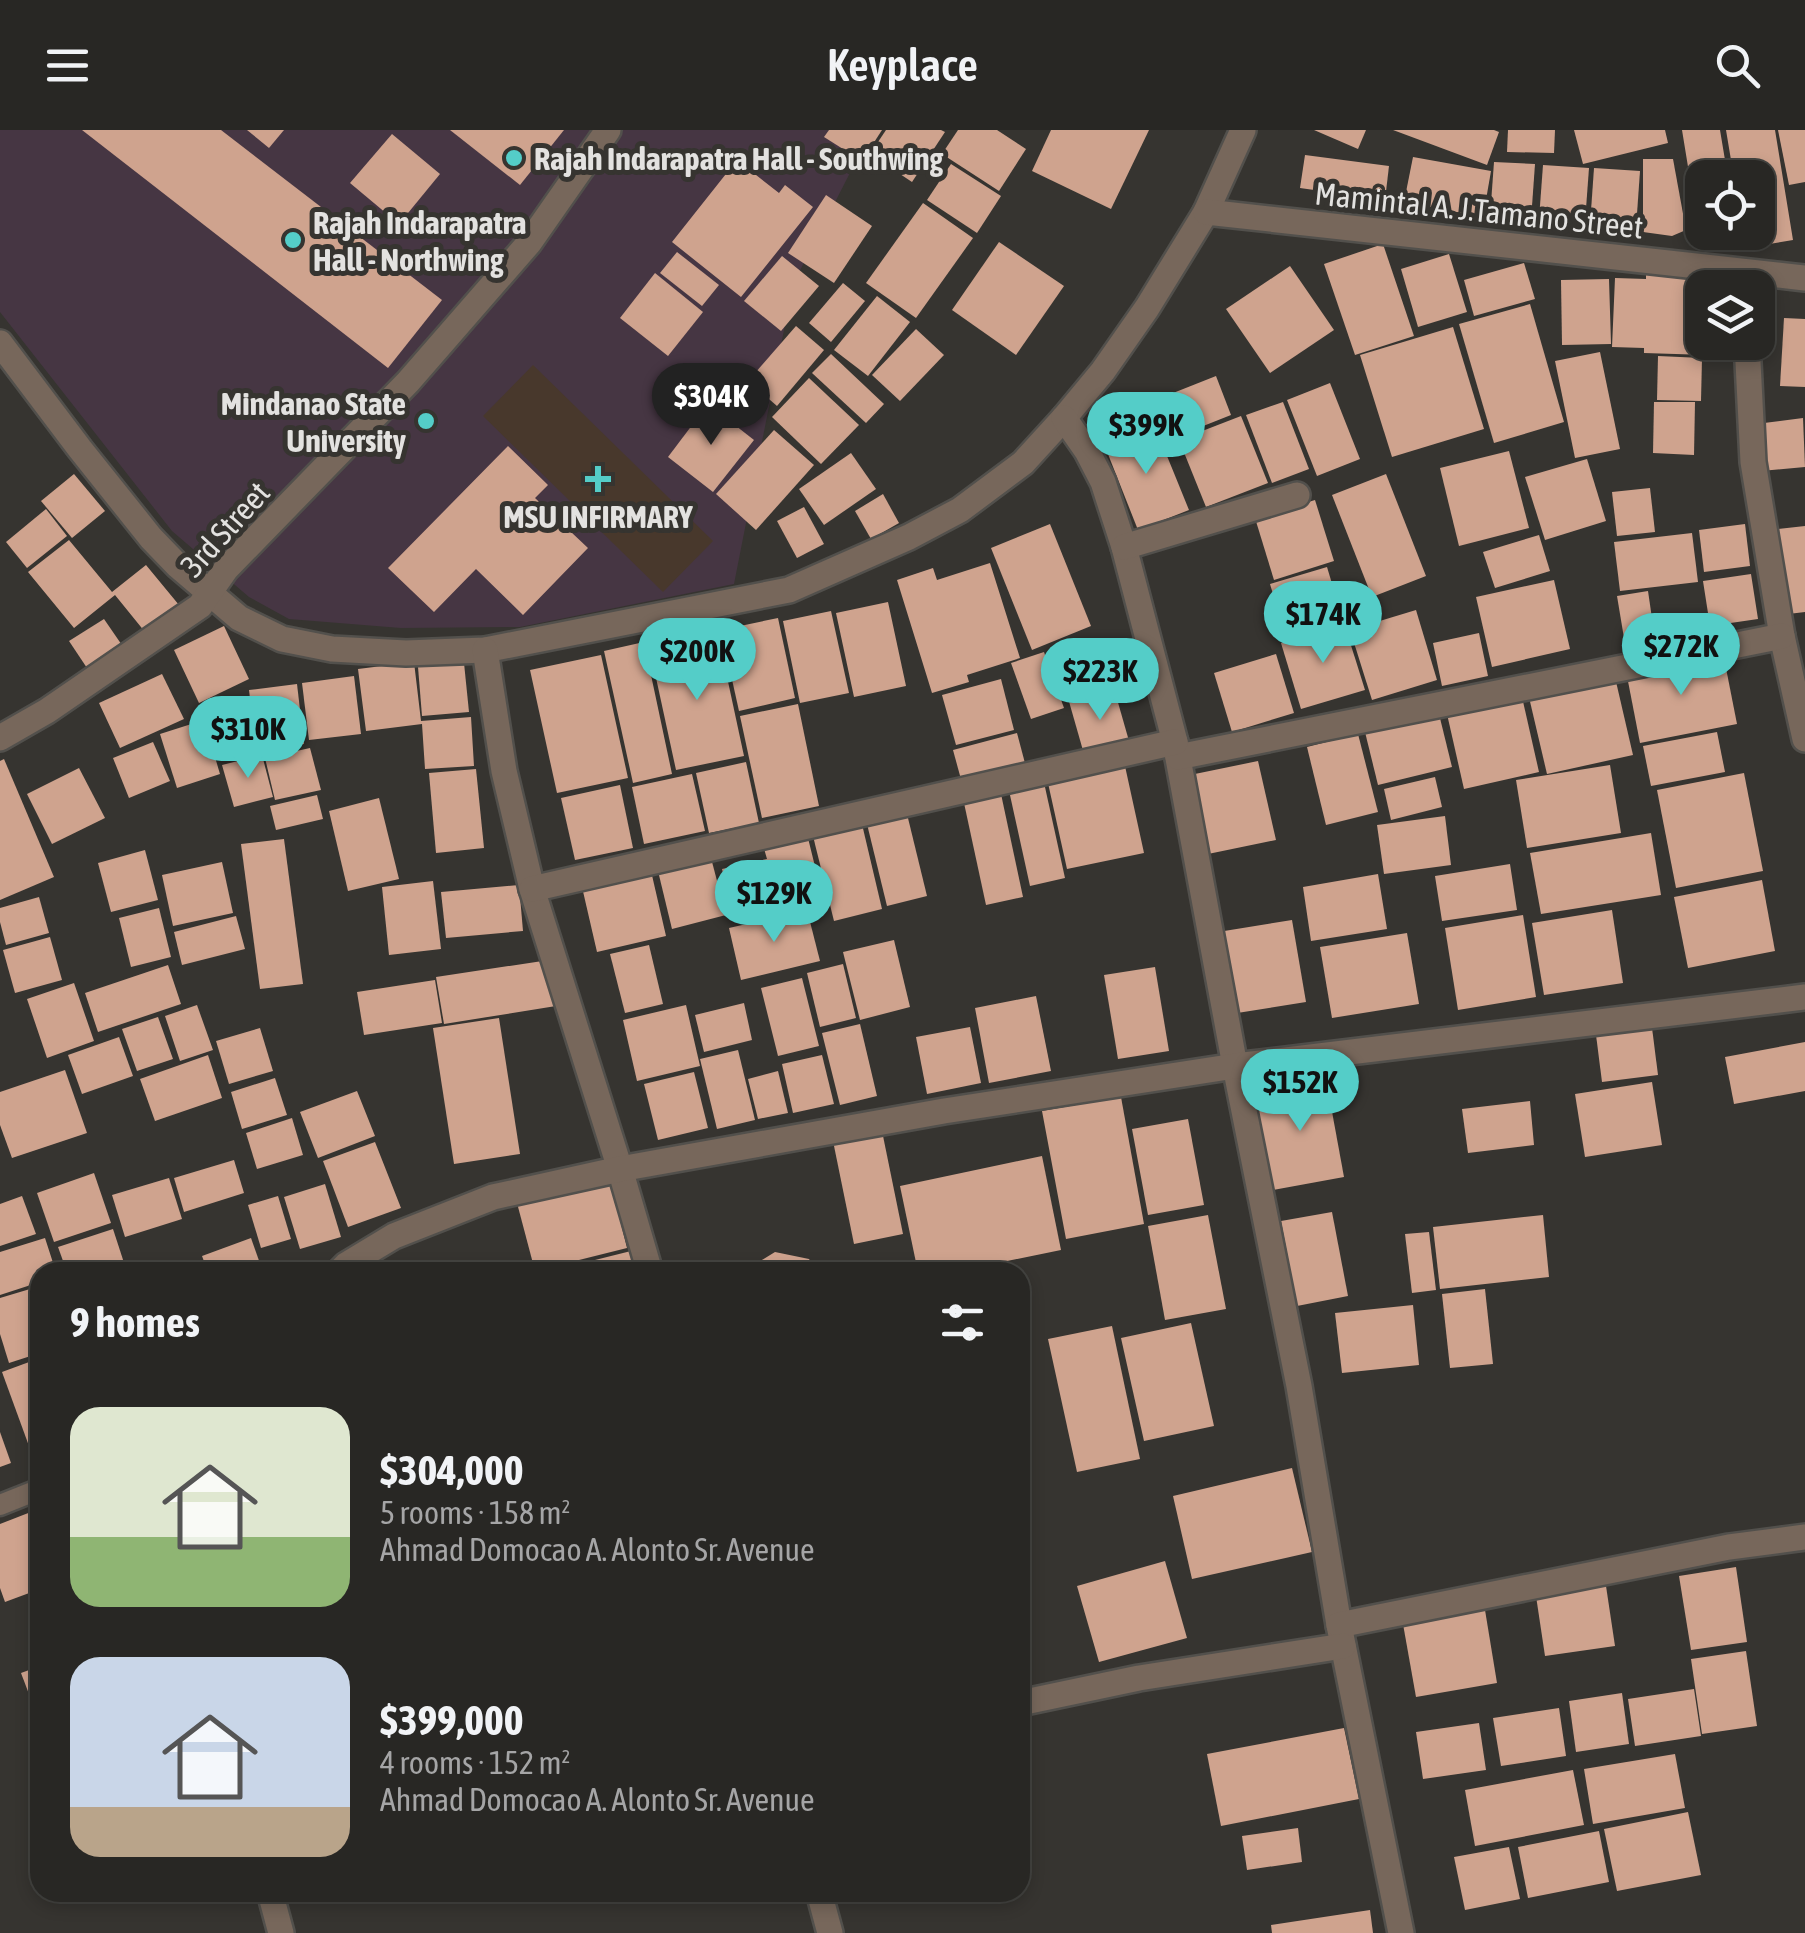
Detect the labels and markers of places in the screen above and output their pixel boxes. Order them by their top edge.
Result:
place label: Rajah Indarapatra Hall - Southwing [534,140,944,177]
marker: Rajah Indarapatra Hall - Southwing [503,147,525,169]
place label: Rajah Indarapatra Hall - Northwing [313,204,526,278]
marker: Rajah Indarapatra Hall - Northwing [282,229,304,251]
pin: $304K [641,363,781,448]
place label: Mindanao State University [221,385,407,459]
pin: $399K [1076,392,1216,477]
marker: Mindanao State University [415,410,437,432]
marker: MSU INFIRMARY [585,466,611,492]
place label: MSU INFIRMARY [503,498,693,535]
pin: $174K [1253,581,1393,666]
pin: $272K [1611,613,1751,698]
pin: $200K [627,618,767,703]
pin: $223K [1030,638,1170,723]
pin: $310K [178,696,318,781]
pin: $129K [704,860,844,945]
pin: $152K [1230,1049,1370,1134]

